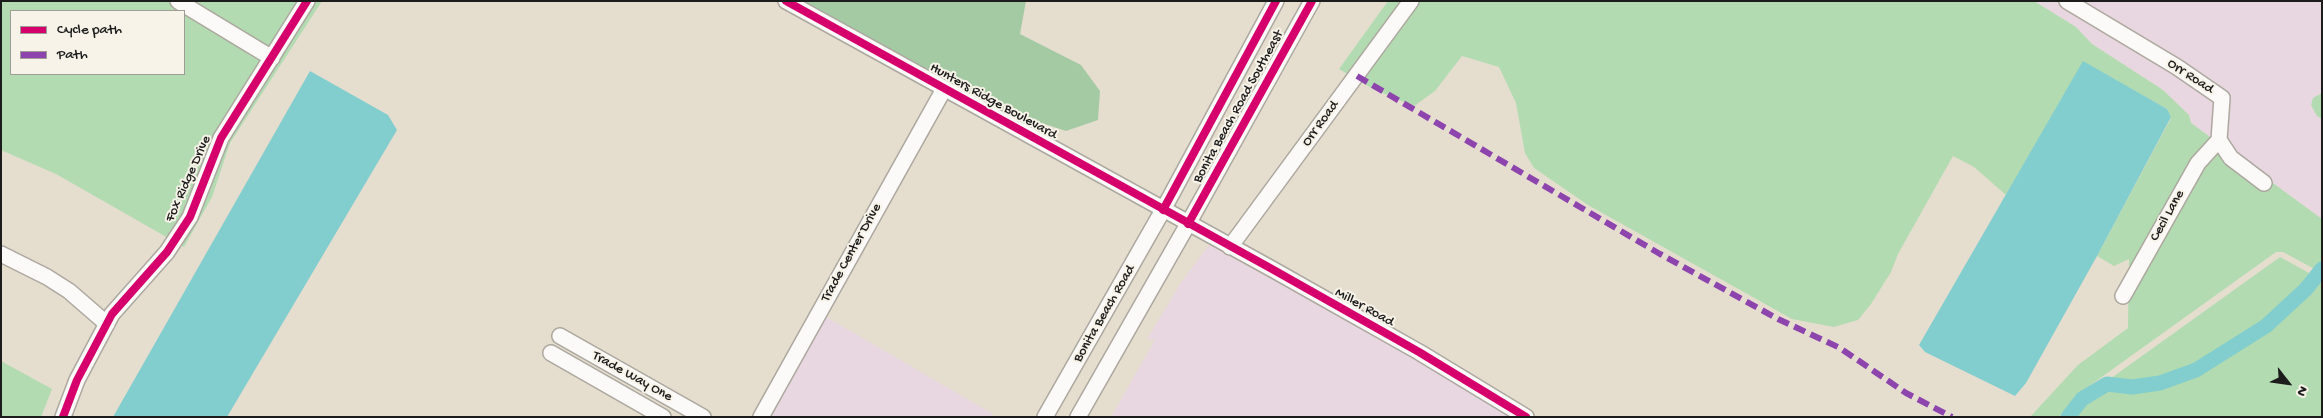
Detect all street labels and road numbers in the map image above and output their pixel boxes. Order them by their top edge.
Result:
street label: Bonita Beach Road Southeast [1190,28,1288,186]
street label: Orr Road [2164,56,2216,98]
street label: Hunters Ridge Boulevard [926,60,1060,144]
street label: Orr Road [1299,98,1343,150]
street label: Fox Ridge Drive [162,133,216,225]
street label: Cecil Lane [2147,188,2189,244]
street label: Trade Center Drive [818,201,886,305]
street label: Bonita Beach Road [1070,262,1140,366]
street label: Miller Road [1332,285,1396,331]
street label: Trade Way One [589,348,675,406]

